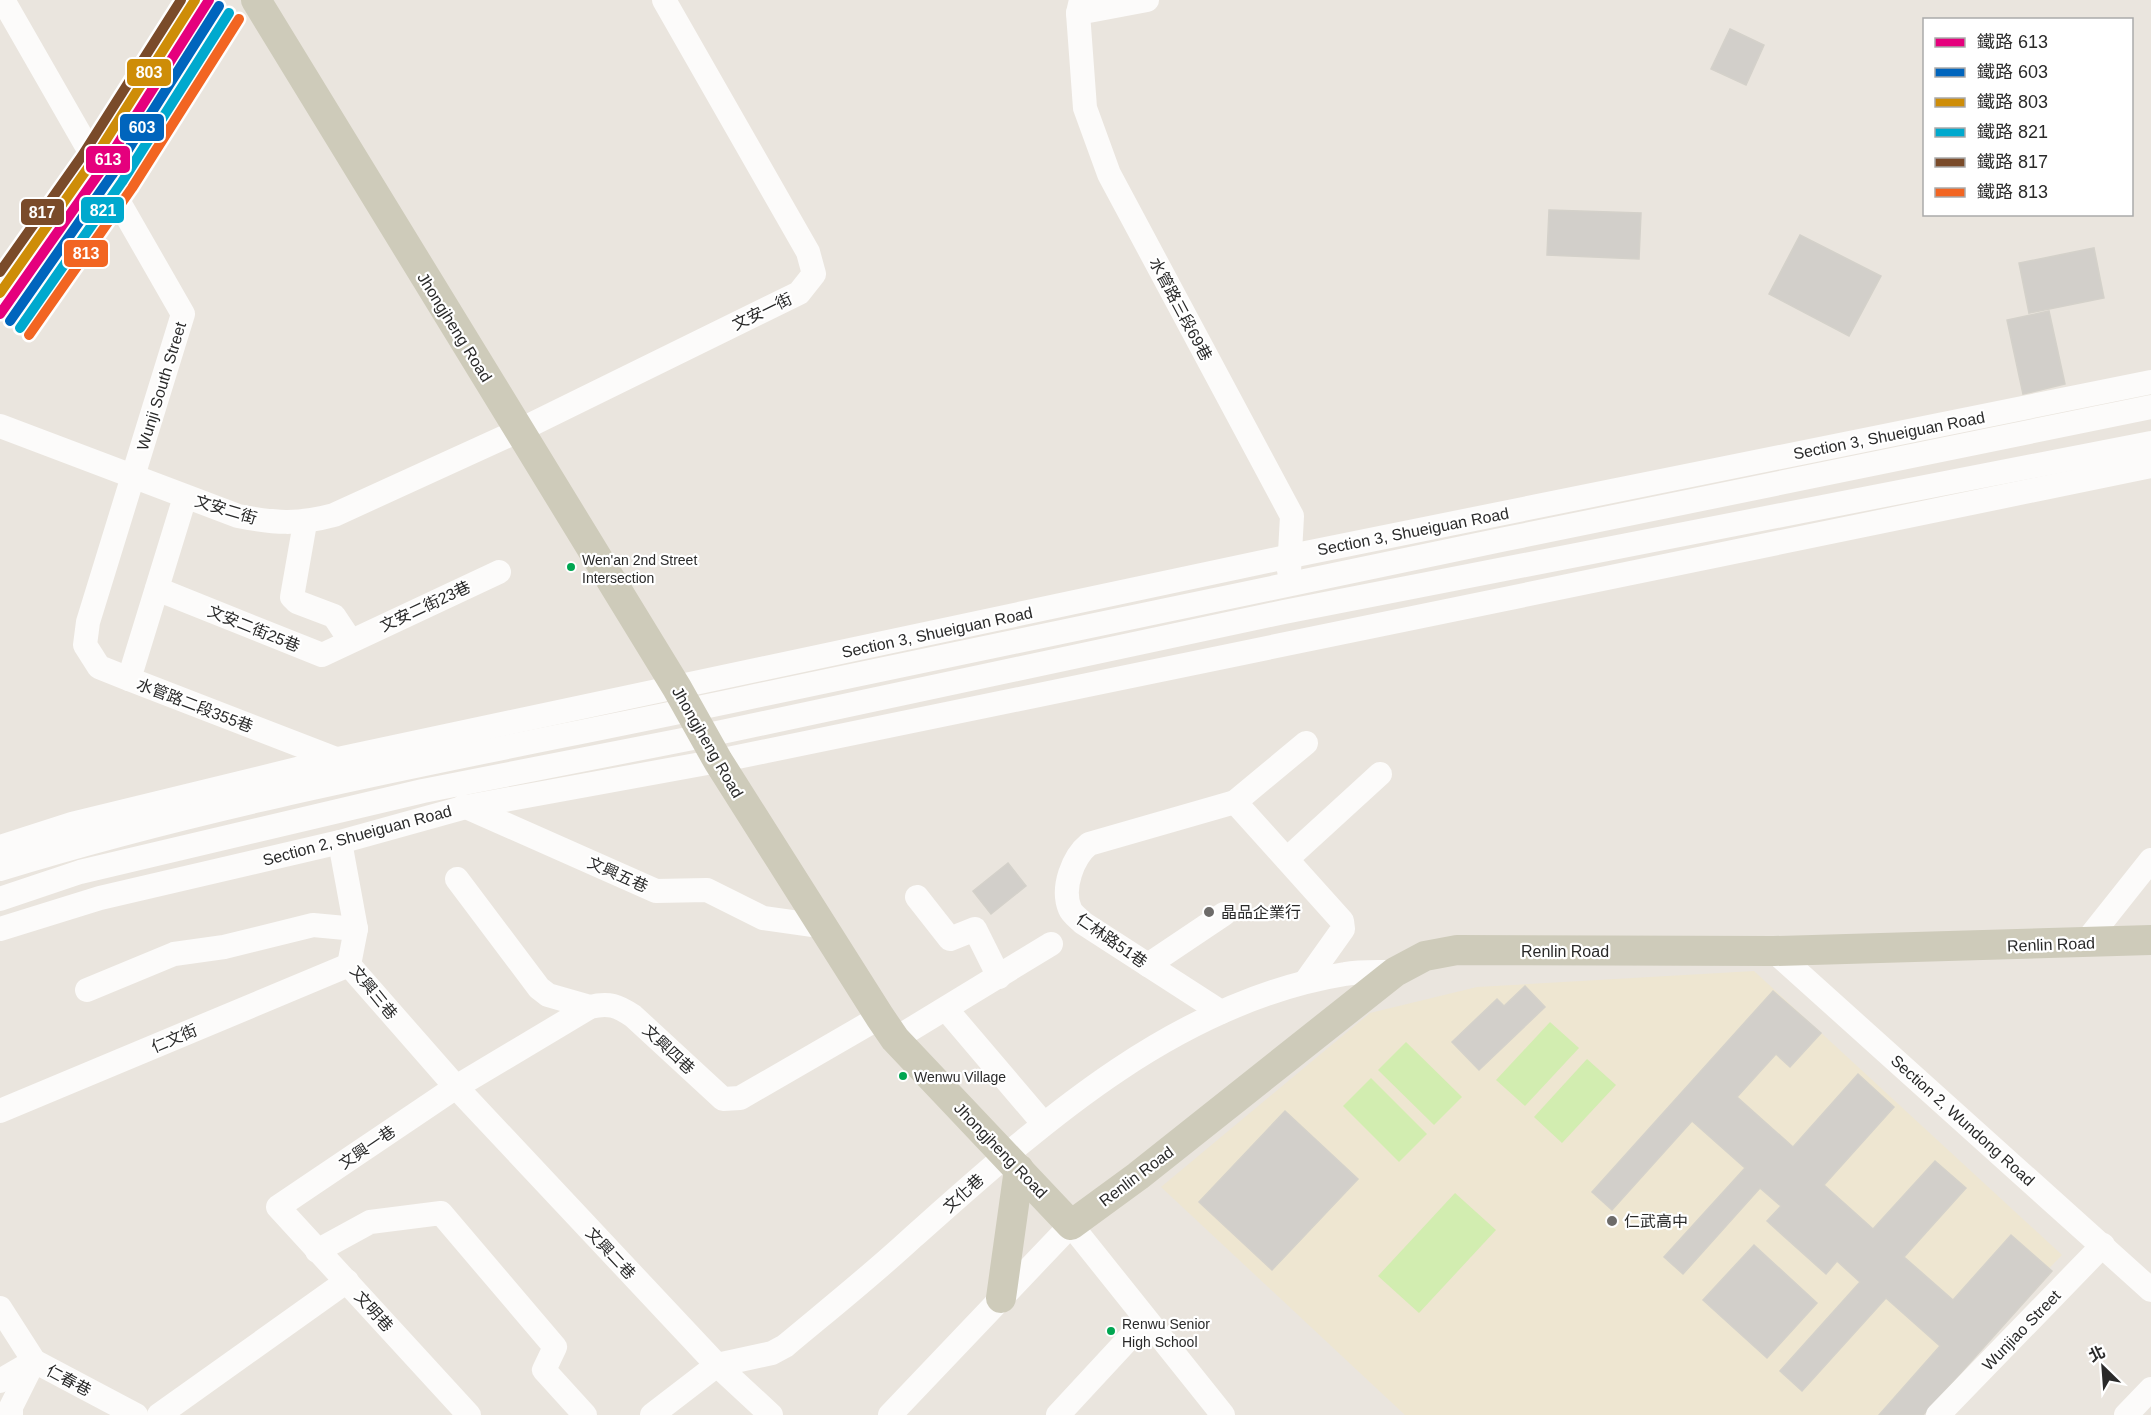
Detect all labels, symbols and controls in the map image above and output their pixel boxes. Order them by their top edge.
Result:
legend [1923,18,2133,216]
text: 鐵路 613 [1977,32,2048,52]
line badge: 803 [126,58,172,87]
text: 鐵路 603 [1977,62,2048,82]
text: 803 [136,64,162,81]
text: 鐵路 803 [1977,92,2048,112]
line badge: 603 [119,113,165,142]
text: 603 [129,119,155,136]
text: 鐵路 821 [1977,122,2048,142]
line badge: 613 [85,145,131,174]
text: 613 [95,151,121,168]
text: 鐵路 817 [1977,152,2048,172]
text: 鐵路 813 [1977,182,2048,202]
line badge: 821 [80,196,125,224]
line badge: 817 [20,198,65,226]
text: 821 [90,202,116,219]
text: 817 [29,204,55,221]
line badge: 813 [63,239,109,268]
text: 813 [73,245,99,262]
street label: 水管路三段69巷 [1146,255,1215,363]
street label: Jhongjheng Road [414,270,495,385]
street label: 文安一街 [730,290,795,333]
street label: Wunji South Street [134,319,189,452]
street label: Section 3, Shueiguan Road [1792,409,1986,462]
street label: 文安二街 [193,492,259,527]
street label: Section 3, Shueiguan Road [1316,505,1510,558]
place label: Wen'an 2nd Street Intersection [582,552,697,586]
marker: Wen'an 2nd Street Intersection [565,561,577,573]
street label: 文安二街23巷 [377,578,473,635]
street label: 文安二街25巷 [205,602,302,655]
street label: Section 3, Shueiguan Road [840,604,1034,661]
street label: 水管路二段355巷 [134,676,255,735]
street label: Jhongjheng Road [669,684,746,801]
street label: Section 2, Shueiguan Road [261,802,453,869]
street label: 文興五巷 [585,854,650,895]
place label: 晶品企業行 [1221,904,1301,921]
marker: 晶品企業行 [1202,905,1216,919]
street label: 仁林路51巷 [1073,910,1150,971]
street label: Renlin Road [2007,934,2095,955]
street label: Renlin Road [1521,943,1609,960]
street label: 文興三巷 [347,962,400,1023]
street label: 仁文街 [149,1021,200,1056]
street label: 文興四巷 [639,1021,698,1077]
street label: Section 2, Wundong Road [1888,1052,2038,1189]
place label: Wenwu Village [914,1069,1006,1085]
marker: Wenwu Village [897,1070,909,1082]
street label: Jhongjheng Road [951,1099,1050,1201]
street label: 文興一巷 [336,1122,399,1172]
street label: Renlin Road [1096,1143,1177,1210]
street label: 文化巷 [940,1171,987,1216]
place label: 仁武高中 [1624,1213,1688,1230]
marker: 仁武高中 [1605,1214,1619,1228]
street label: 文興二巷 [583,1224,639,1283]
street label: Wunjiao Street [1979,1286,2064,1374]
street label: 文明巷 [351,1288,396,1335]
place label: Renwu Senior High School [1122,1316,1210,1350]
marker: Renwu Senior High School [1105,1325,1117,1337]
north arrow [2073,1337,2133,1397]
text: 北 [2086,1343,2108,1365]
street label: 仁春巷 [44,1362,94,1399]

